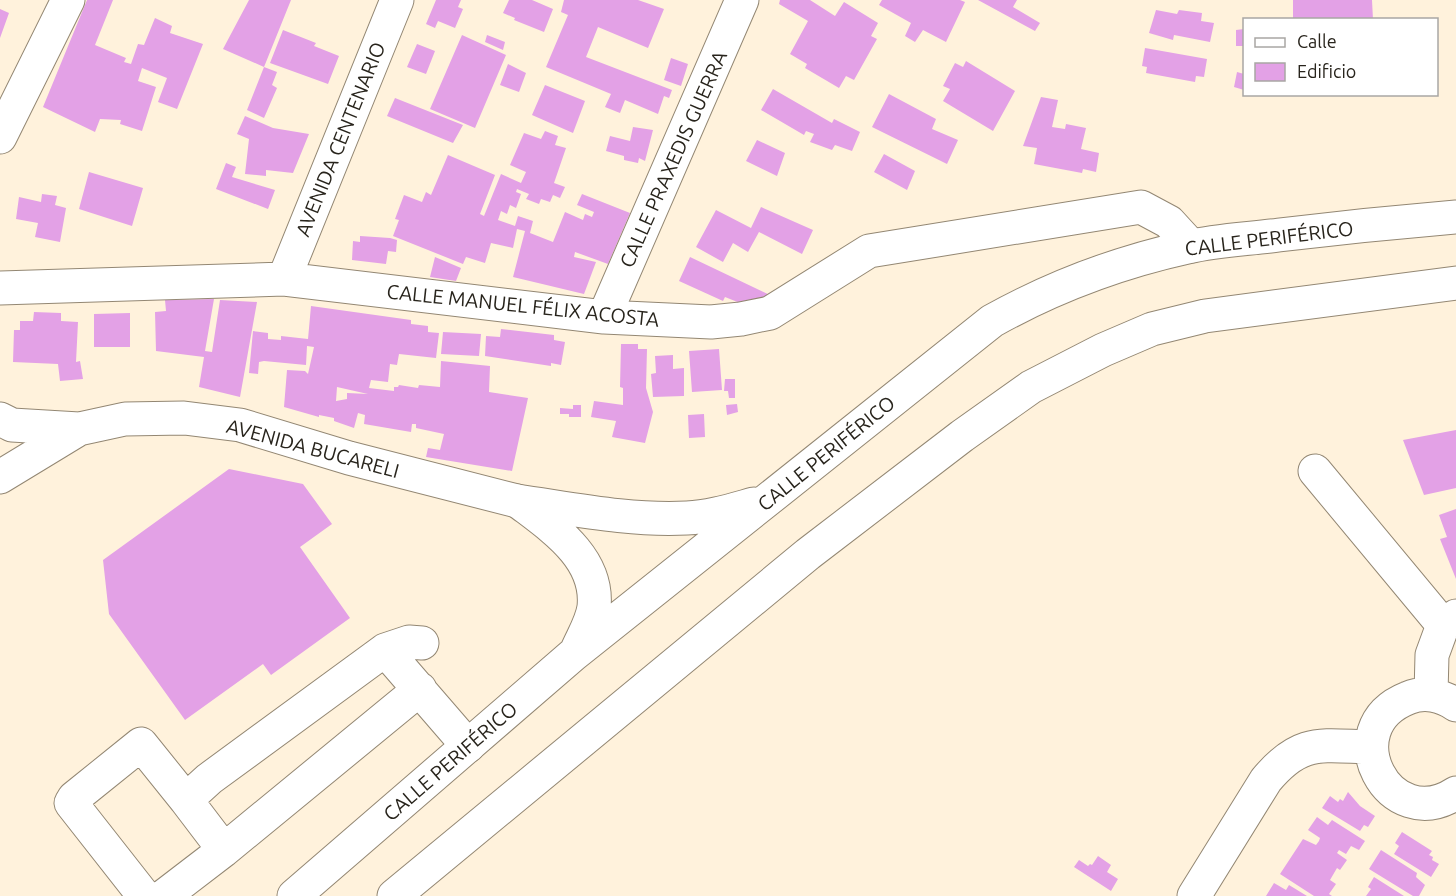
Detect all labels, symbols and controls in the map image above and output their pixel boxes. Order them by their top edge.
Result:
legend [1243,18,1438,96]
text: Calle [1297,31,1337,51]
street label: AVENIDA CENTENARIO [291,39,389,239]
street label: CALLE PRAXEDIS GUERRA [615,47,731,271]
text: Edificio [1297,61,1356,81]
street label: CALLE PERIFÉRICO [1183,216,1355,260]
street label: CALLE MANUEL FÉLIX ACOSTA [386,279,660,331]
street label: CALLE PERIFÉRICO [753,391,899,515]
street label: AVENIDA BUCARELI [224,414,402,482]
street label: CALLE PERIFÉRICO [378,697,522,825]

